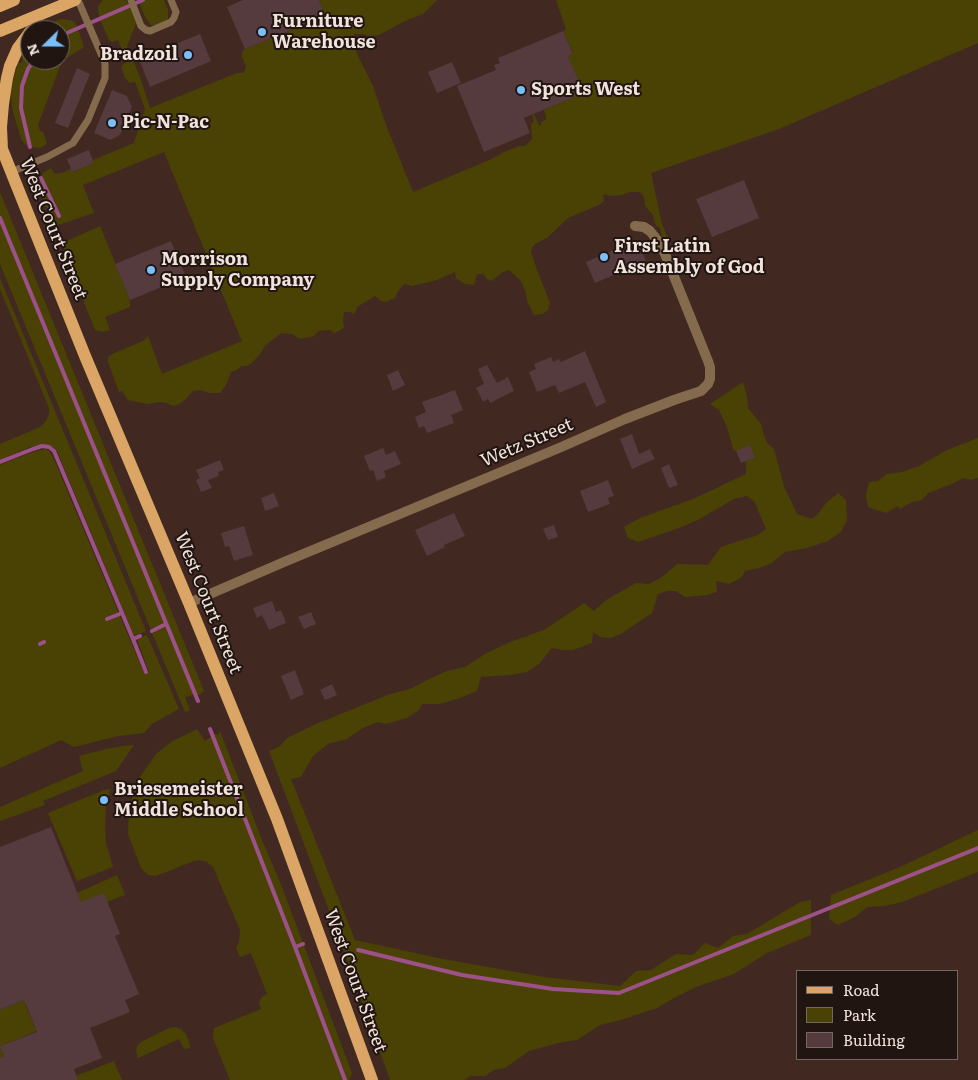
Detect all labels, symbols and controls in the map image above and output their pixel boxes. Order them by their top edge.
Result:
place label: Furniture Warehouse [272,11,376,54]
north arrow [20,20,70,70]
marker: Furniture Warehouse [256,26,268,38]
text: N [21,41,43,59]
place label: Bradzoil [100,44,178,66]
marker: Bradzoil [182,49,194,61]
place label: Sports West [531,79,640,101]
marker: Sports West [515,84,527,96]
place label: Pic-N-Pac [122,112,209,134]
marker: Pic-N-Pac [106,117,118,129]
street label: West Court Street [15,155,91,303]
place label: First Latin Assembly of God [614,236,765,278]
place label: Morrison Supply Company [161,249,314,292]
marker: First Latin Assembly of God [598,251,610,263]
marker: Morrison Supply Company [145,264,157,276]
street label: Wetz Street [478,414,576,472]
street label: West Court Street [170,529,246,677]
place label: Briesemeister Middle School [114,779,244,822]
marker: Briesemeister Middle School [98,794,110,806]
street label: West Court Street [319,906,391,1056]
legend [796,970,958,1060]
text: Road [843,978,879,1001]
text: Park [843,1003,876,1026]
text: Building [843,1028,905,1051]

